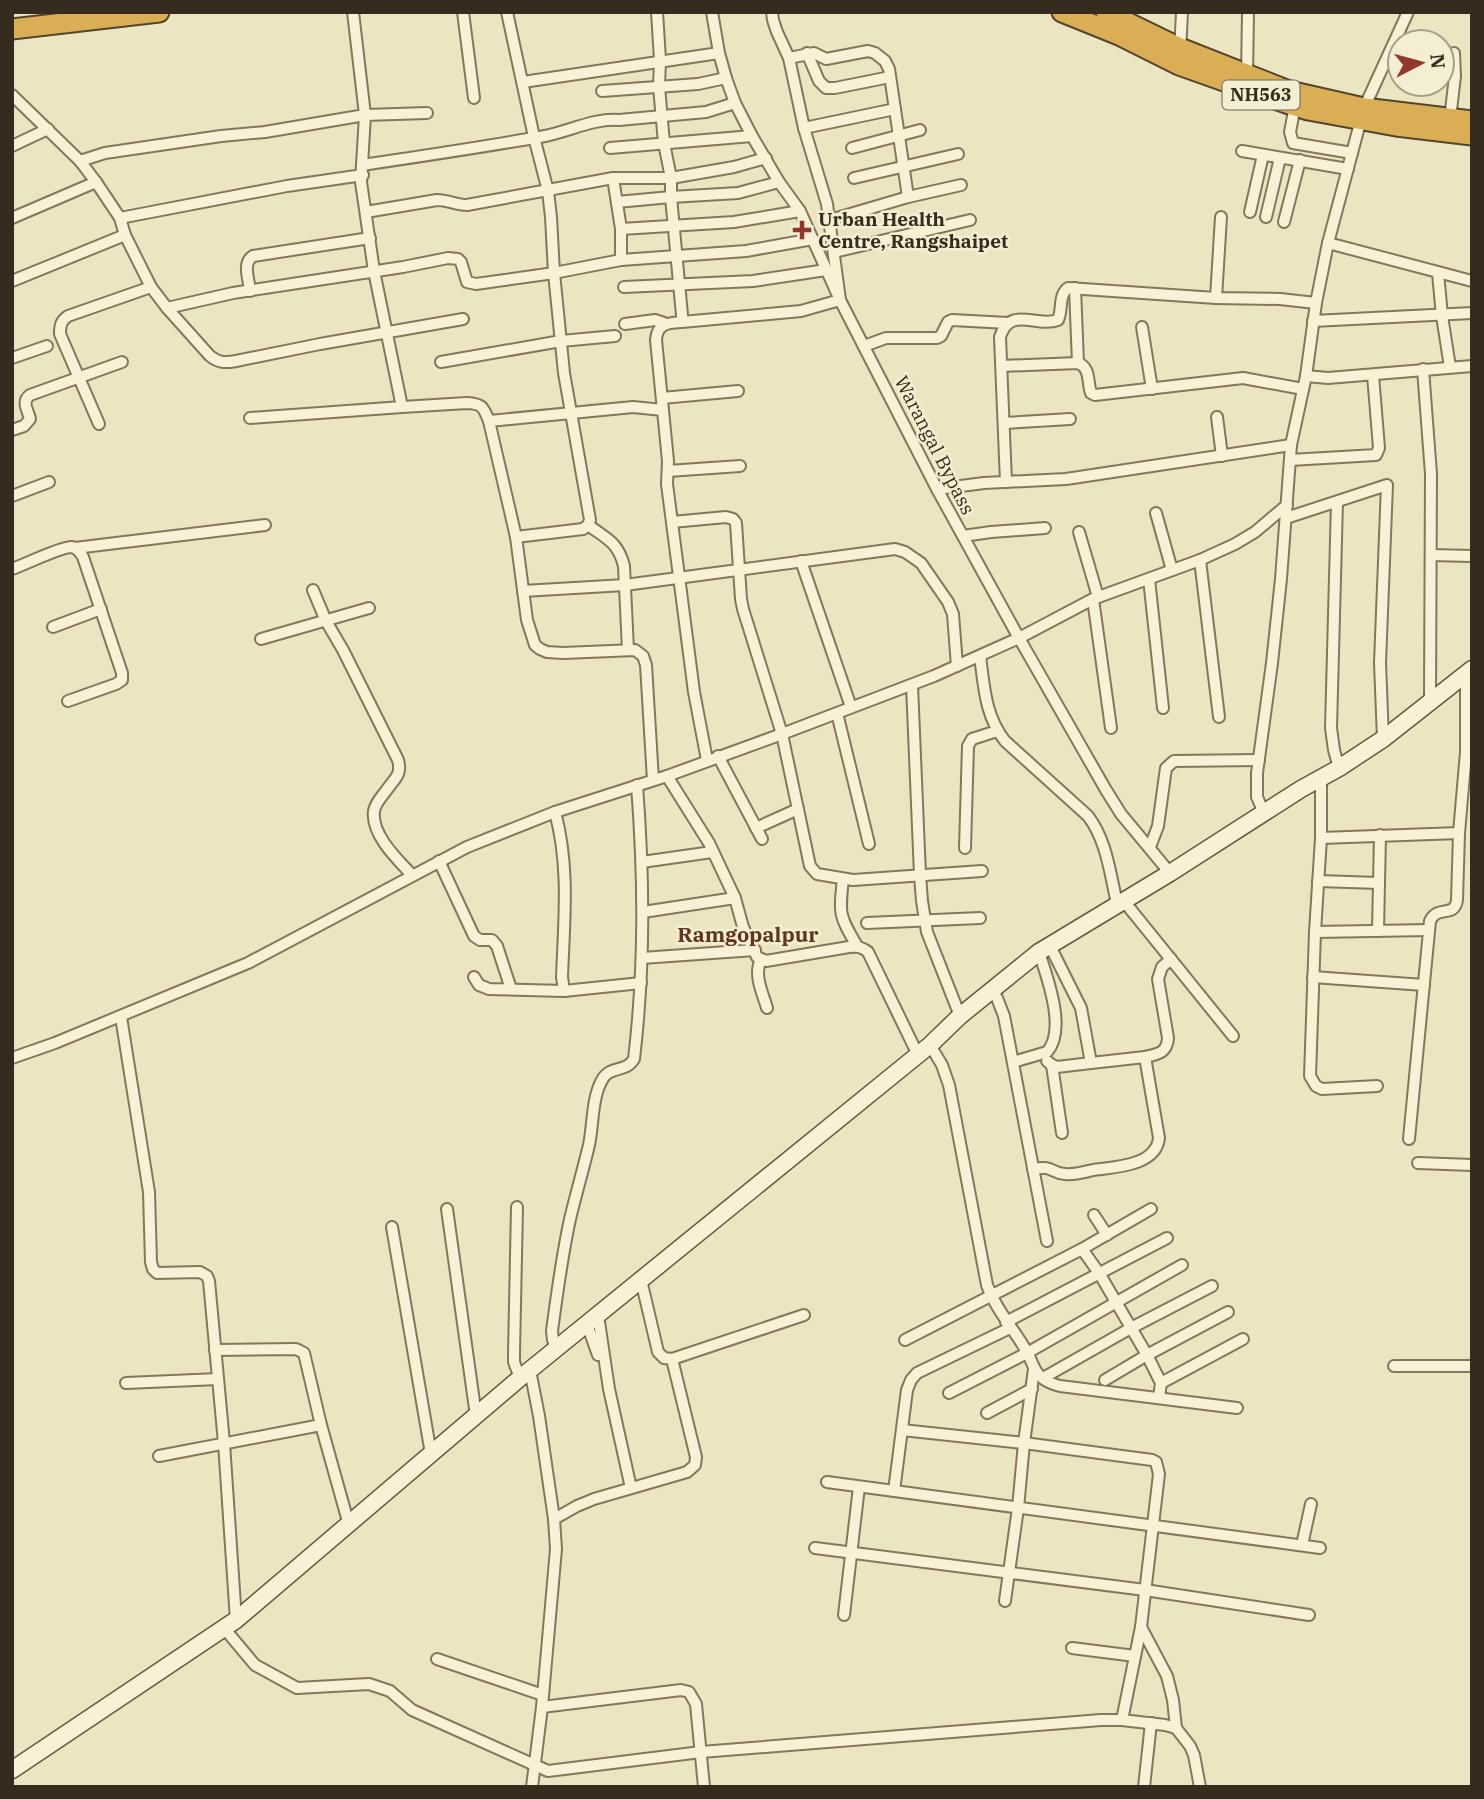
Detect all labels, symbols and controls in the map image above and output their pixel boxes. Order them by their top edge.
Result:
north arrow [1386,28,1456,98]
text: N [1425,52,1451,70]
road number: NH563 [1222,80,1300,110]
place label: Urban Health Centre, Rangshaipet [818,207,1008,253]
marker: Urban Health Centre, Rangshaipet [792,220,812,240]
street label: Warangal Bypass [890,372,980,518]
district label: Ramgopalpur [677,920,819,948]

